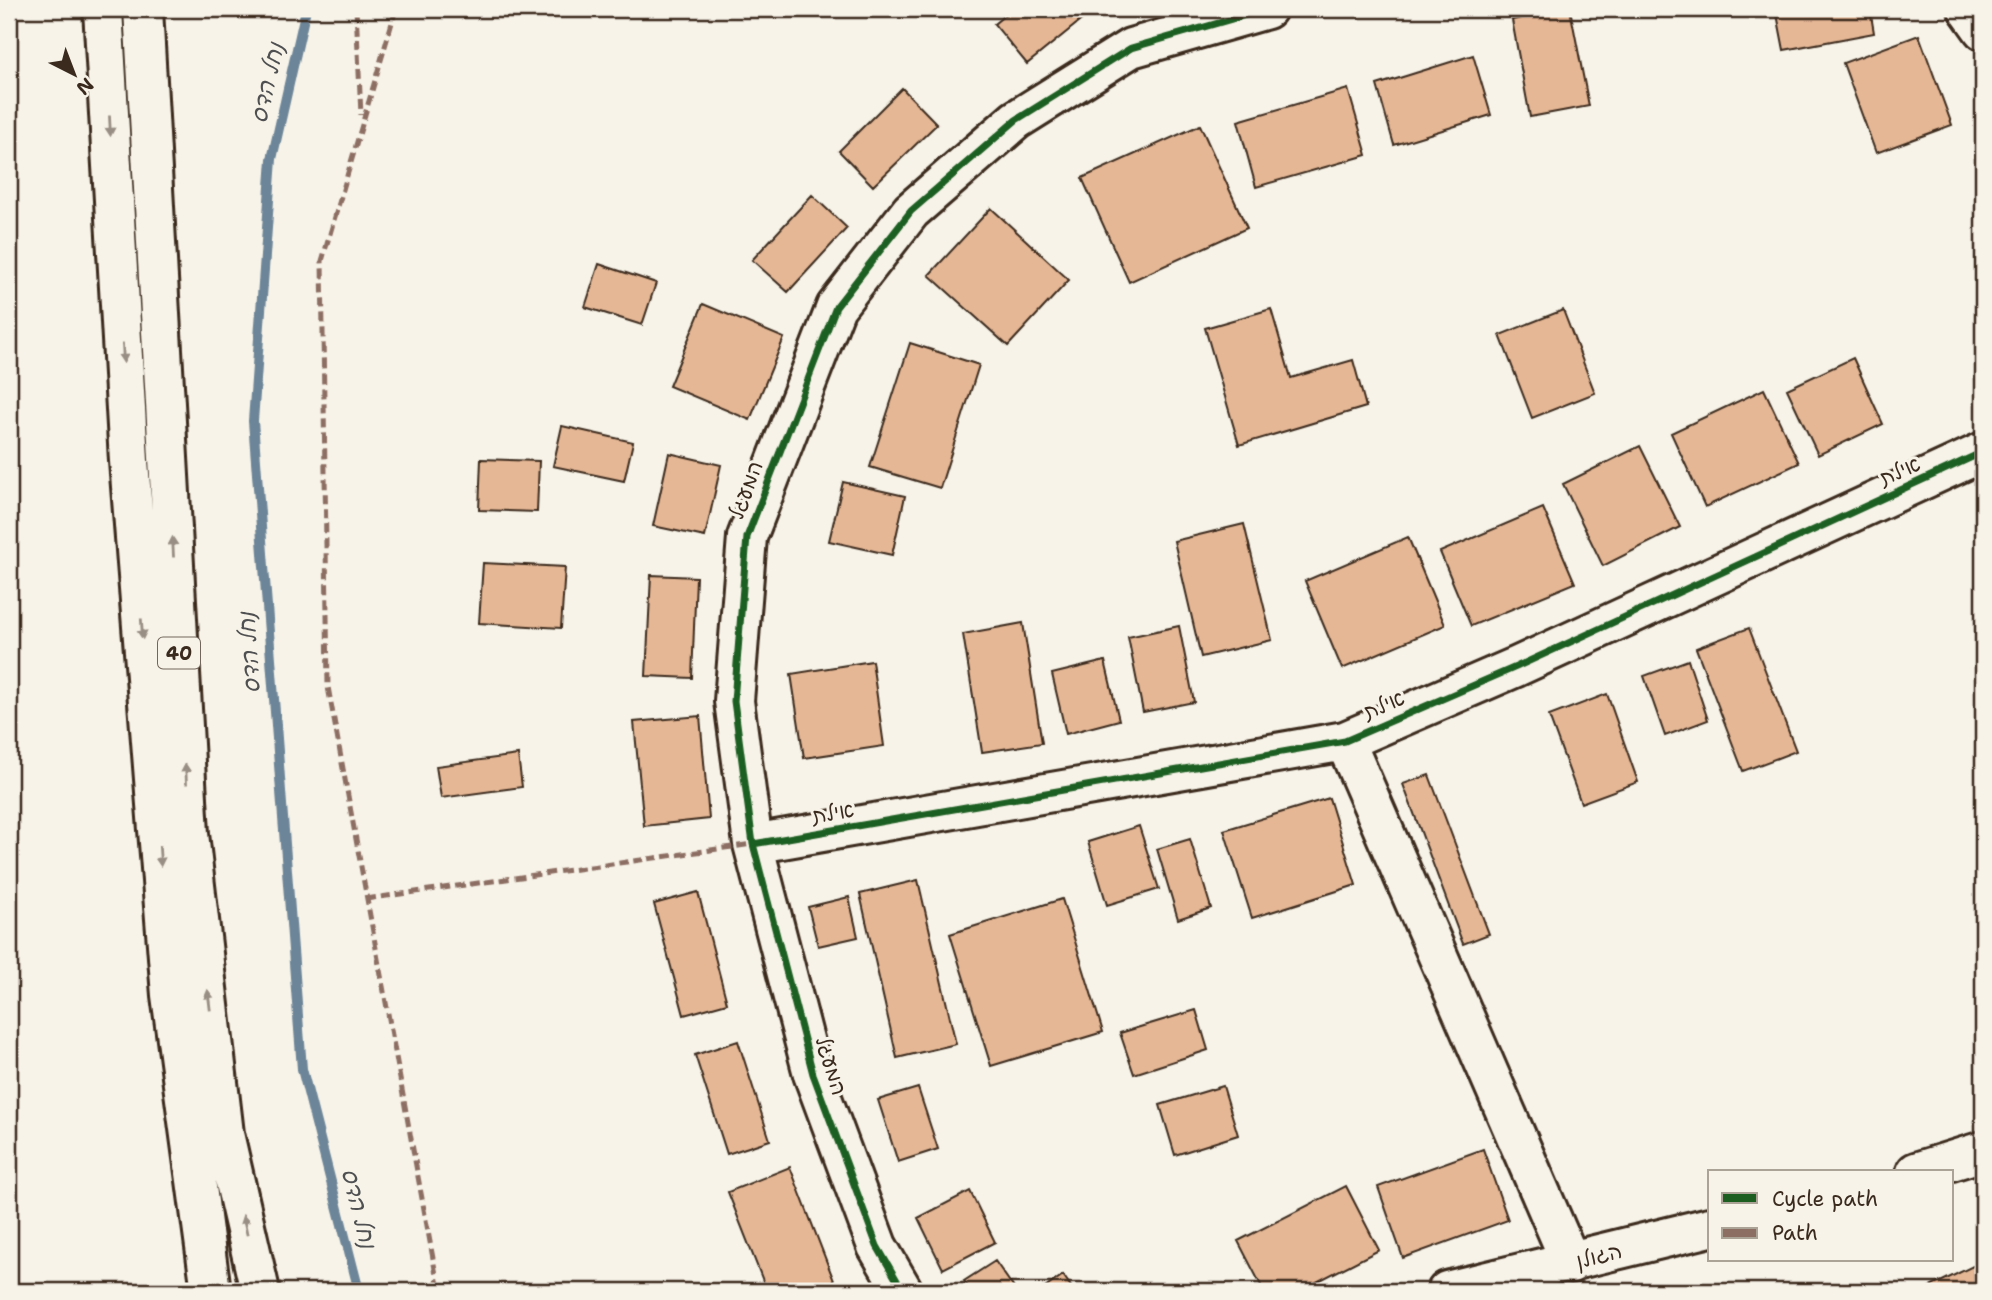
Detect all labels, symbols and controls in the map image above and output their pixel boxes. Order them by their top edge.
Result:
north arrow [38,38,108,108]
water label: נחל הדס [243,39,291,126]
text: N [71,72,99,101]
one-way arrow [104,115,115,137]
one-way arrow [118,342,129,364]
street label: אילת [1874,450,1925,493]
street label: המעגל [722,457,770,523]
one-way arrow [167,536,178,558]
water label: נחל הדס [231,610,267,695]
one-way arrow [137,618,148,640]
road number: 40 [158,638,200,668]
street label: אילת [1358,684,1409,727]
one-way arrow [180,763,191,785]
street label: אילת [809,796,856,831]
one-way arrow [155,845,166,867]
one-way arrow [203,989,214,1011]
street label: המעגל [809,1033,853,1099]
water label: נחל הדס [335,1165,384,1252]
legend [1708,1170,1954,1262]
text: Cycle path [1772,1185,1878,1213]
one-way arrow [239,1214,250,1236]
text: Path [1772,1219,1818,1247]
street label: הגולן [1573,1237,1625,1275]

